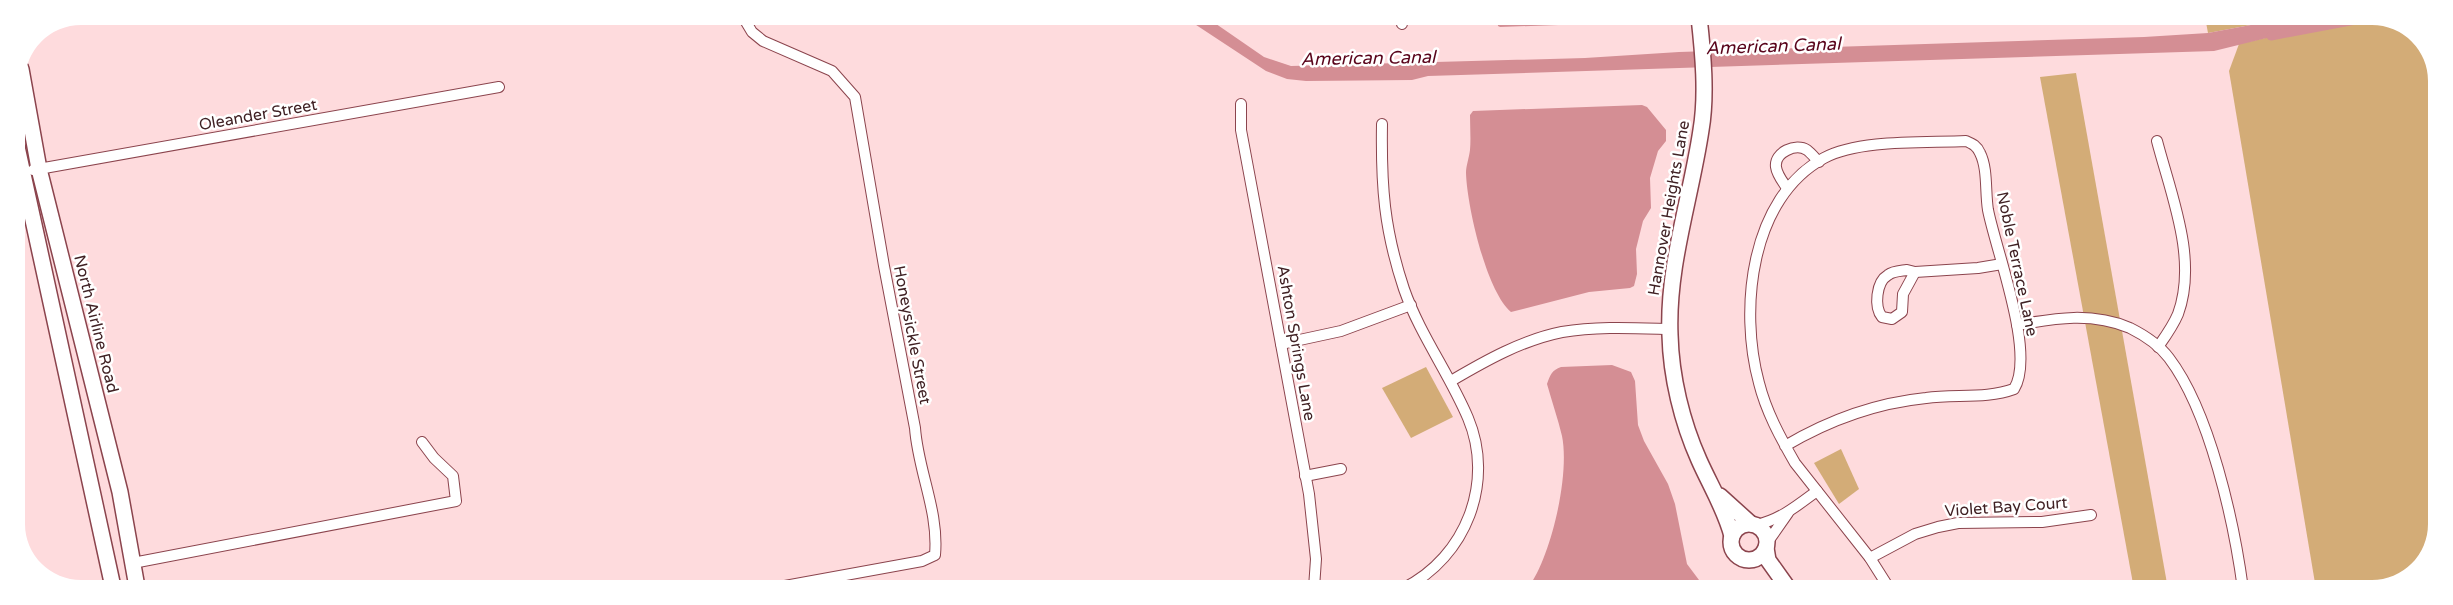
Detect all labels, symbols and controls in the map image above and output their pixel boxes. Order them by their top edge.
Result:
water label: American Canal [1705,33,1843,59]
water label: American Canal [1300,46,1438,70]
street label: Oleander Street [197,95,319,135]
street label: Hannover Heights Lane [1644,119,1694,297]
street label: Noble Terrace Lane [1992,190,2042,338]
street label: North Airline Road [69,253,123,395]
street label: Honeysickle Street [889,264,935,406]
street label: Ashton Springs Lane [1272,264,1320,422]
street label: Violet Bay Court [1944,493,2068,521]

